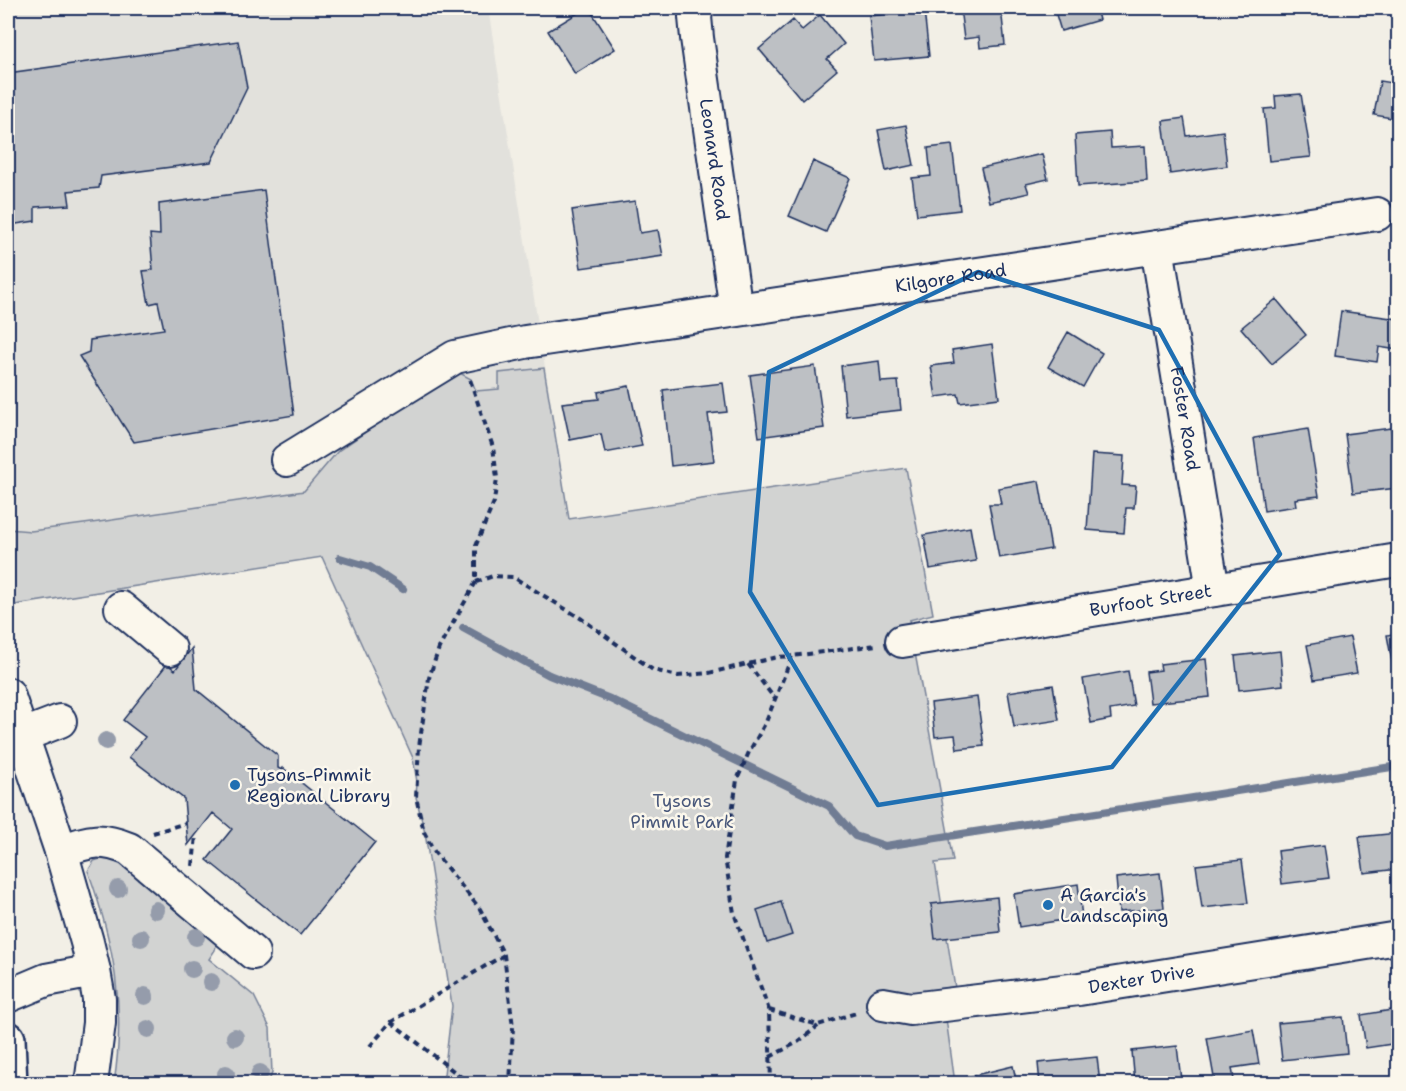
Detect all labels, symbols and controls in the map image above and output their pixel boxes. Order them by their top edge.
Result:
street label: Leonard Road [694,97,735,222]
street label: Kilgore Road [893,258,1008,298]
street label: Foster Road [1165,365,1205,473]
street label: Burfoot Street [1088,579,1214,622]
place label: Tysons-Pimmit Regional Library [247,763,391,808]
marker: Tysons-Pimmit Regional Library [228,778,242,792]
park label: Tysons Pimmit Park [630,789,734,834]
place label: A Garcia's Landscaping [1060,883,1168,928]
marker: A Garcia's Landscaping [1041,898,1055,912]
street label: Dexter Drive [1087,959,1197,999]

